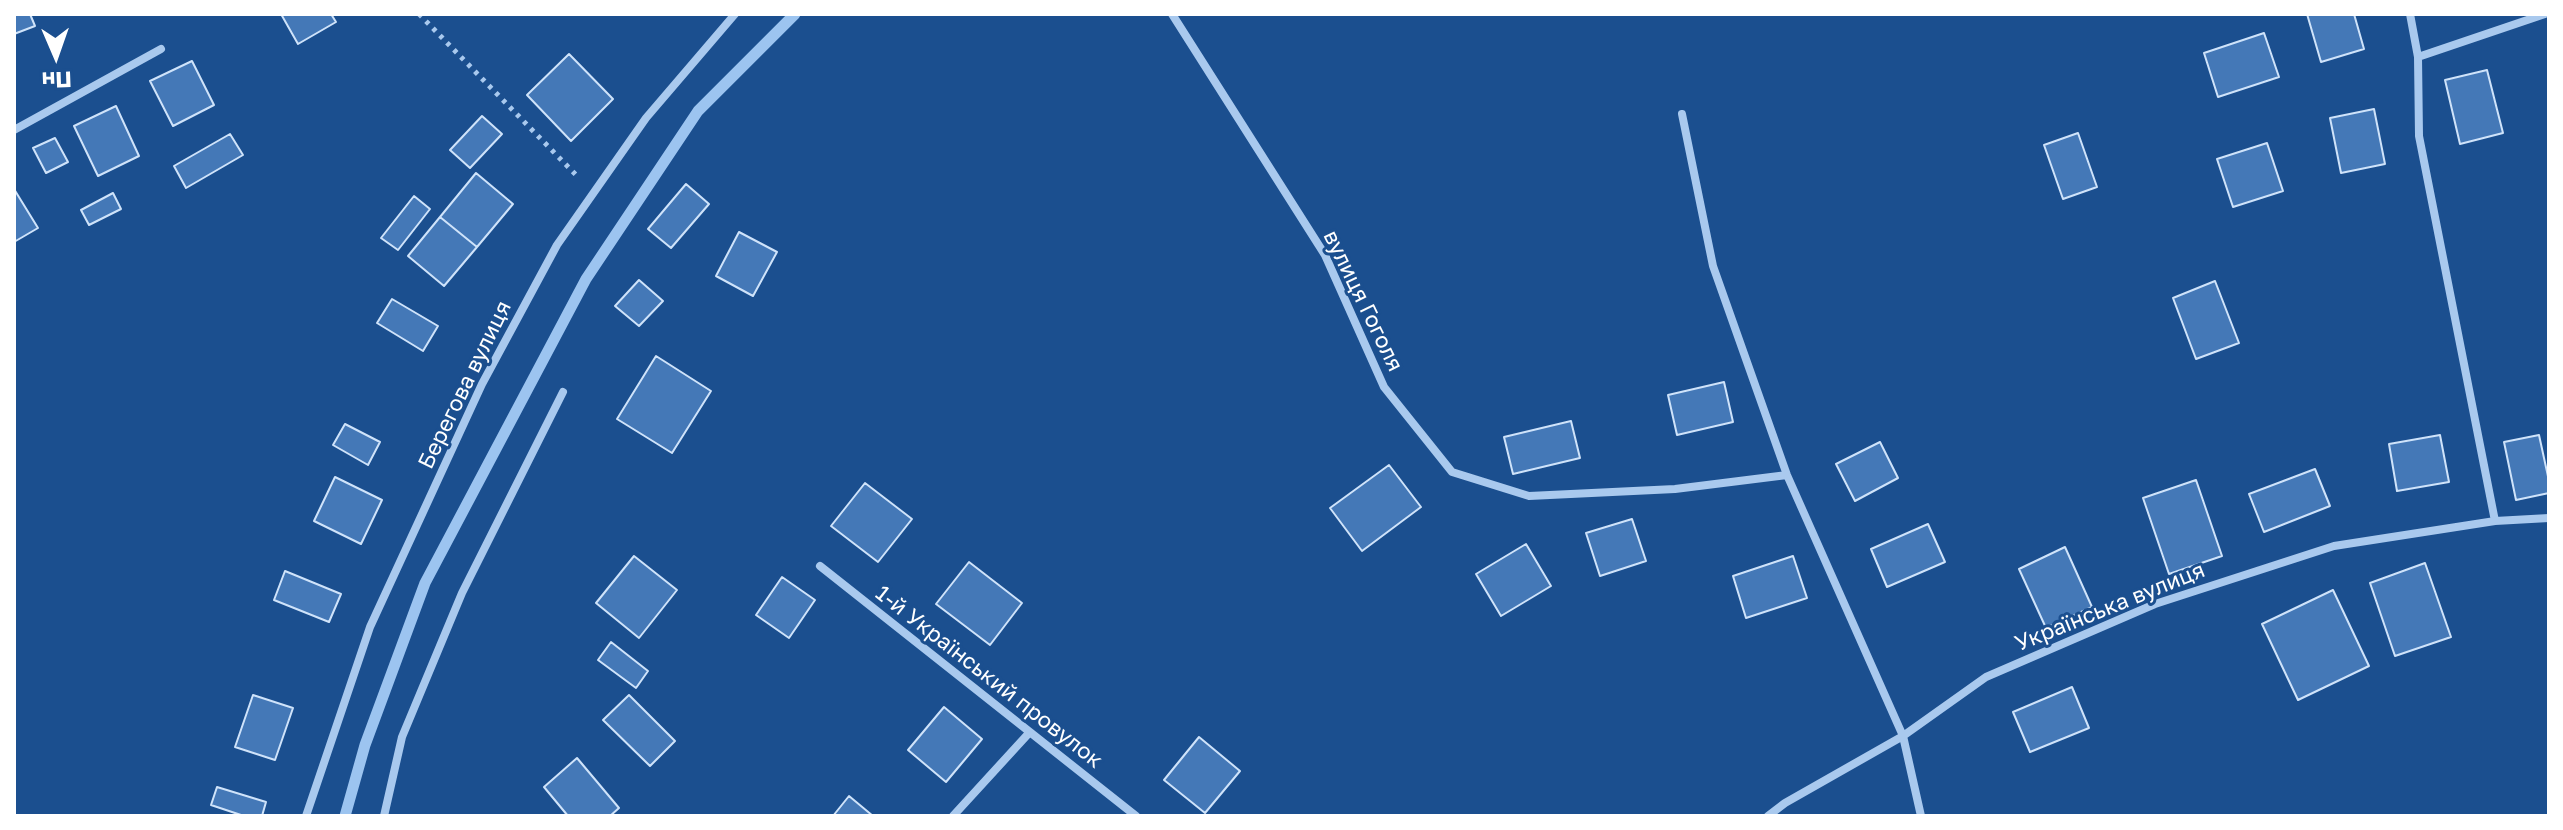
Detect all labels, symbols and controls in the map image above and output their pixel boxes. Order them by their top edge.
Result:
north arrow [16,16,96,96]
text: Пн [41,66,72,94]
street label: вулиця Гоголя [1318,226,1408,376]
street label: Берегова вулиця [413,297,517,473]
street label: Українська вулиця [2011,557,2209,657]
street label: 1-й Український провулок [870,580,1108,774]

